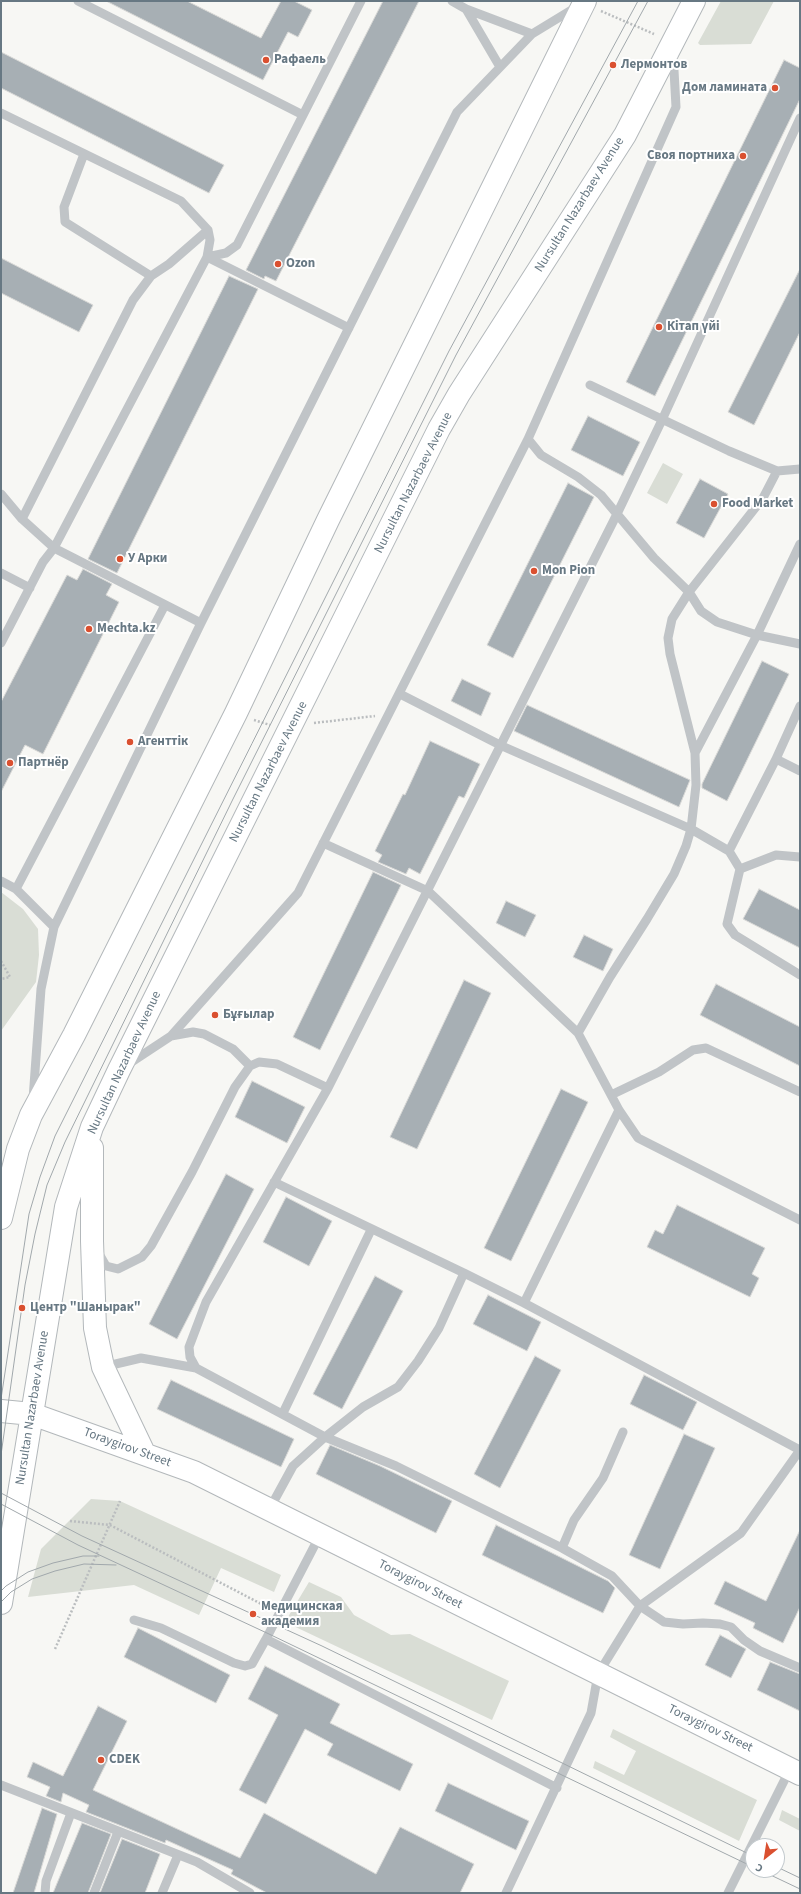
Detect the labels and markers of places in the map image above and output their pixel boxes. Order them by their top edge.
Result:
place label: Рафаель [274,52,326,68]
marker: Рафаель [261,55,271,65]
place label: Лермонтов [621,57,687,73]
marker: Лермонтов [608,60,618,70]
place label: Дом ламината [682,80,767,96]
marker: Дом ламината [770,83,780,93]
place label: Своя портниха [647,148,735,164]
marker: Своя портниха [738,151,748,161]
place label: Ozon [286,256,315,272]
marker: Ozon [273,259,283,269]
place label: Кітап үйі [667,319,720,335]
marker: Кітап үйі [654,322,664,332]
place label: Food Market [722,496,793,512]
marker: Food Market [709,499,719,509]
place label: У Арки [128,551,167,567]
marker: У Арки [115,554,125,564]
place label: Mon Pion [542,563,595,579]
marker: Mon Pion [529,566,539,576]
place label: Mechta.kz [97,621,156,637]
marker: Mechta.kz [84,624,94,634]
place label: Агенттік [138,734,188,750]
marker: Агенттік [125,737,135,747]
place label: Партнёр [18,755,69,771]
marker: Партнёр [5,758,15,768]
place label: Бұғылар [223,1007,275,1023]
marker: Бұғылар [210,1010,220,1020]
place label: Центр "Шанырак" [30,1300,141,1316]
marker: Центр "Шанырак" [17,1303,27,1313]
place label: Медицинская академия [261,1599,343,1630]
marker: Медицинская академия [248,1609,258,1619]
place label: CDEK [109,1752,140,1768]
marker: CDEK [96,1755,106,1765]

